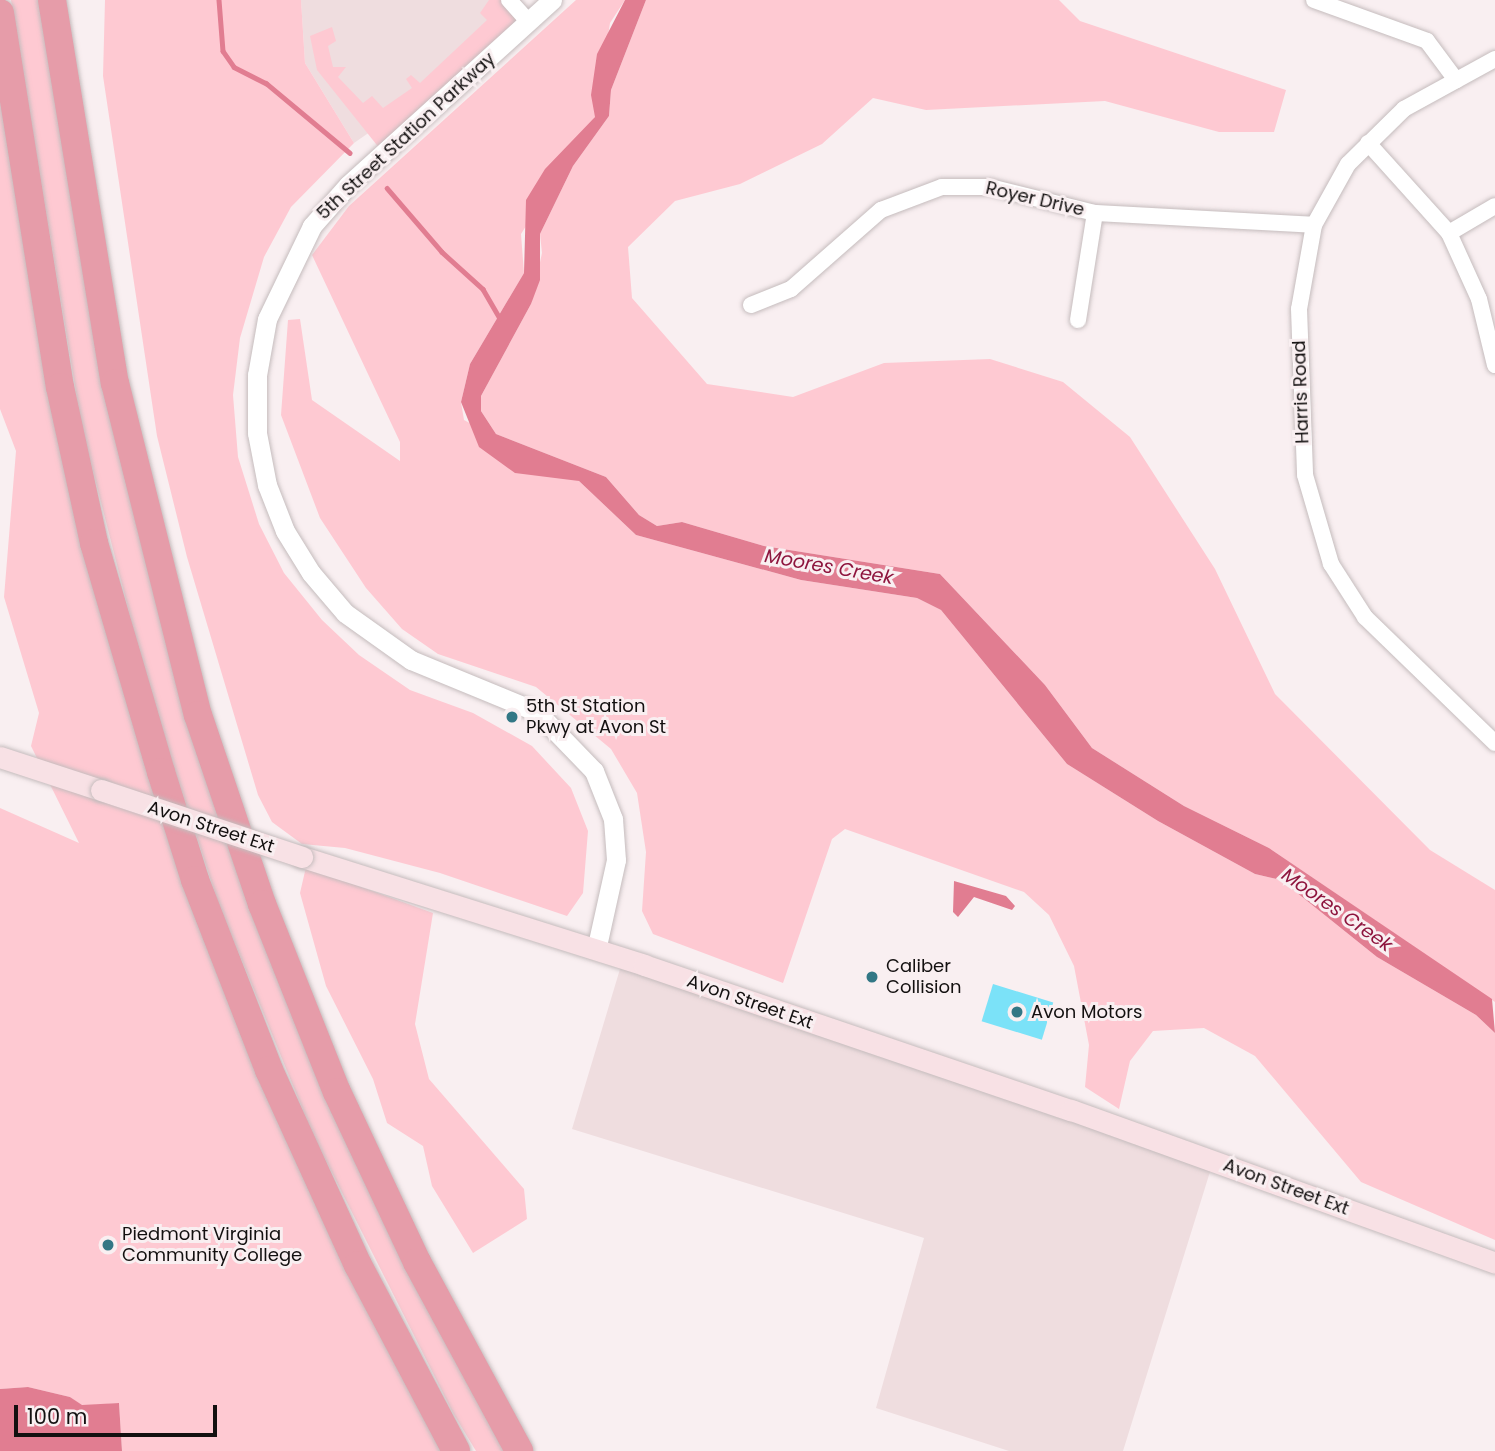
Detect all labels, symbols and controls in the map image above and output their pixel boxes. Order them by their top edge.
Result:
street label: 5th Street Station Parkway [313,48,499,224]
street label: Royer Drive [984,177,1086,221]
street label: Harris Road [1288,340,1314,444]
water label: Moores Creek [763,544,895,590]
place label: 5th St Station Pkwy at Avon St [526,696,666,738]
marker: 5th St Station Pkwy at Avon St [504,709,520,725]
street label: Avon Street Ext [145,796,277,858]
water label: Moores Creek [1277,863,1397,957]
place label: Caliber Collision [886,956,962,998]
marker: Caliber Collision [864,969,880,985]
street label: Avon Street Ext [684,970,816,1034]
place label: Avon Motors [1031,1001,1142,1023]
marker: Avon Motors [1009,1004,1025,1020]
street label: Avon Street Ext [1220,1154,1352,1220]
place label: Piedmont Virginia Community College [122,1224,302,1266]
marker: Piedmont Virginia Community College [100,1237,116,1253]
scale bar [18,1392,220,1436]
text: 100 m [27,1402,87,1431]

